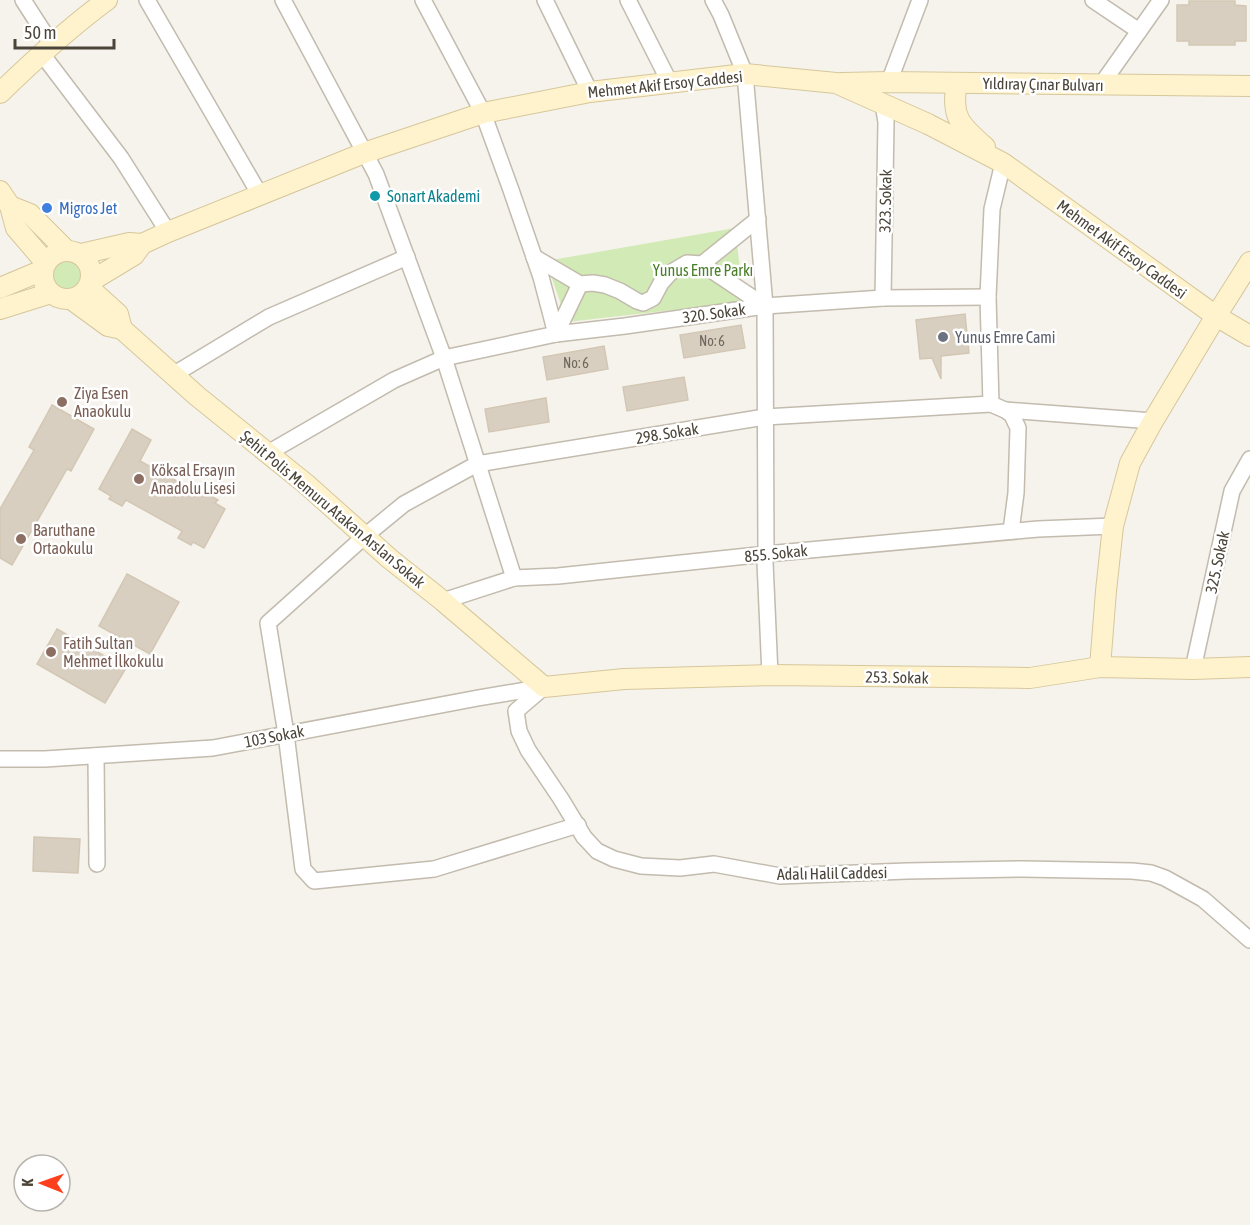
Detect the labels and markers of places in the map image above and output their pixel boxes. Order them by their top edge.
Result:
place label: Sonart Akademi [387,187,480,205]
marker: Sonart Akademi [368,189,382,203]
place label: Migros Jet [59,199,118,218]
marker: Migros Jet [40,201,54,215]
place label: Yunus Emre Cami [955,328,1056,346]
marker: Yunus Emre Cami [936,330,950,344]
place label: Ziya Esen Anaokulu [74,384,131,420]
marker: Ziya Esen Anaokulu [55,395,69,409]
place label: Köksal Ersayın Anadolu Lisesi [151,461,235,497]
marker: Köksal Ersayın Anadolu Lisesi [132,472,146,486]
place label: Baruthane Ortaokulu [33,521,95,557]
marker: Baruthane Ortaokulu [14,532,28,546]
place label: Fatih Sultan Mehmet İlkokulu [63,634,164,670]
marker: Fatih Sultan Mehmet İlkokulu [44,645,58,659]

